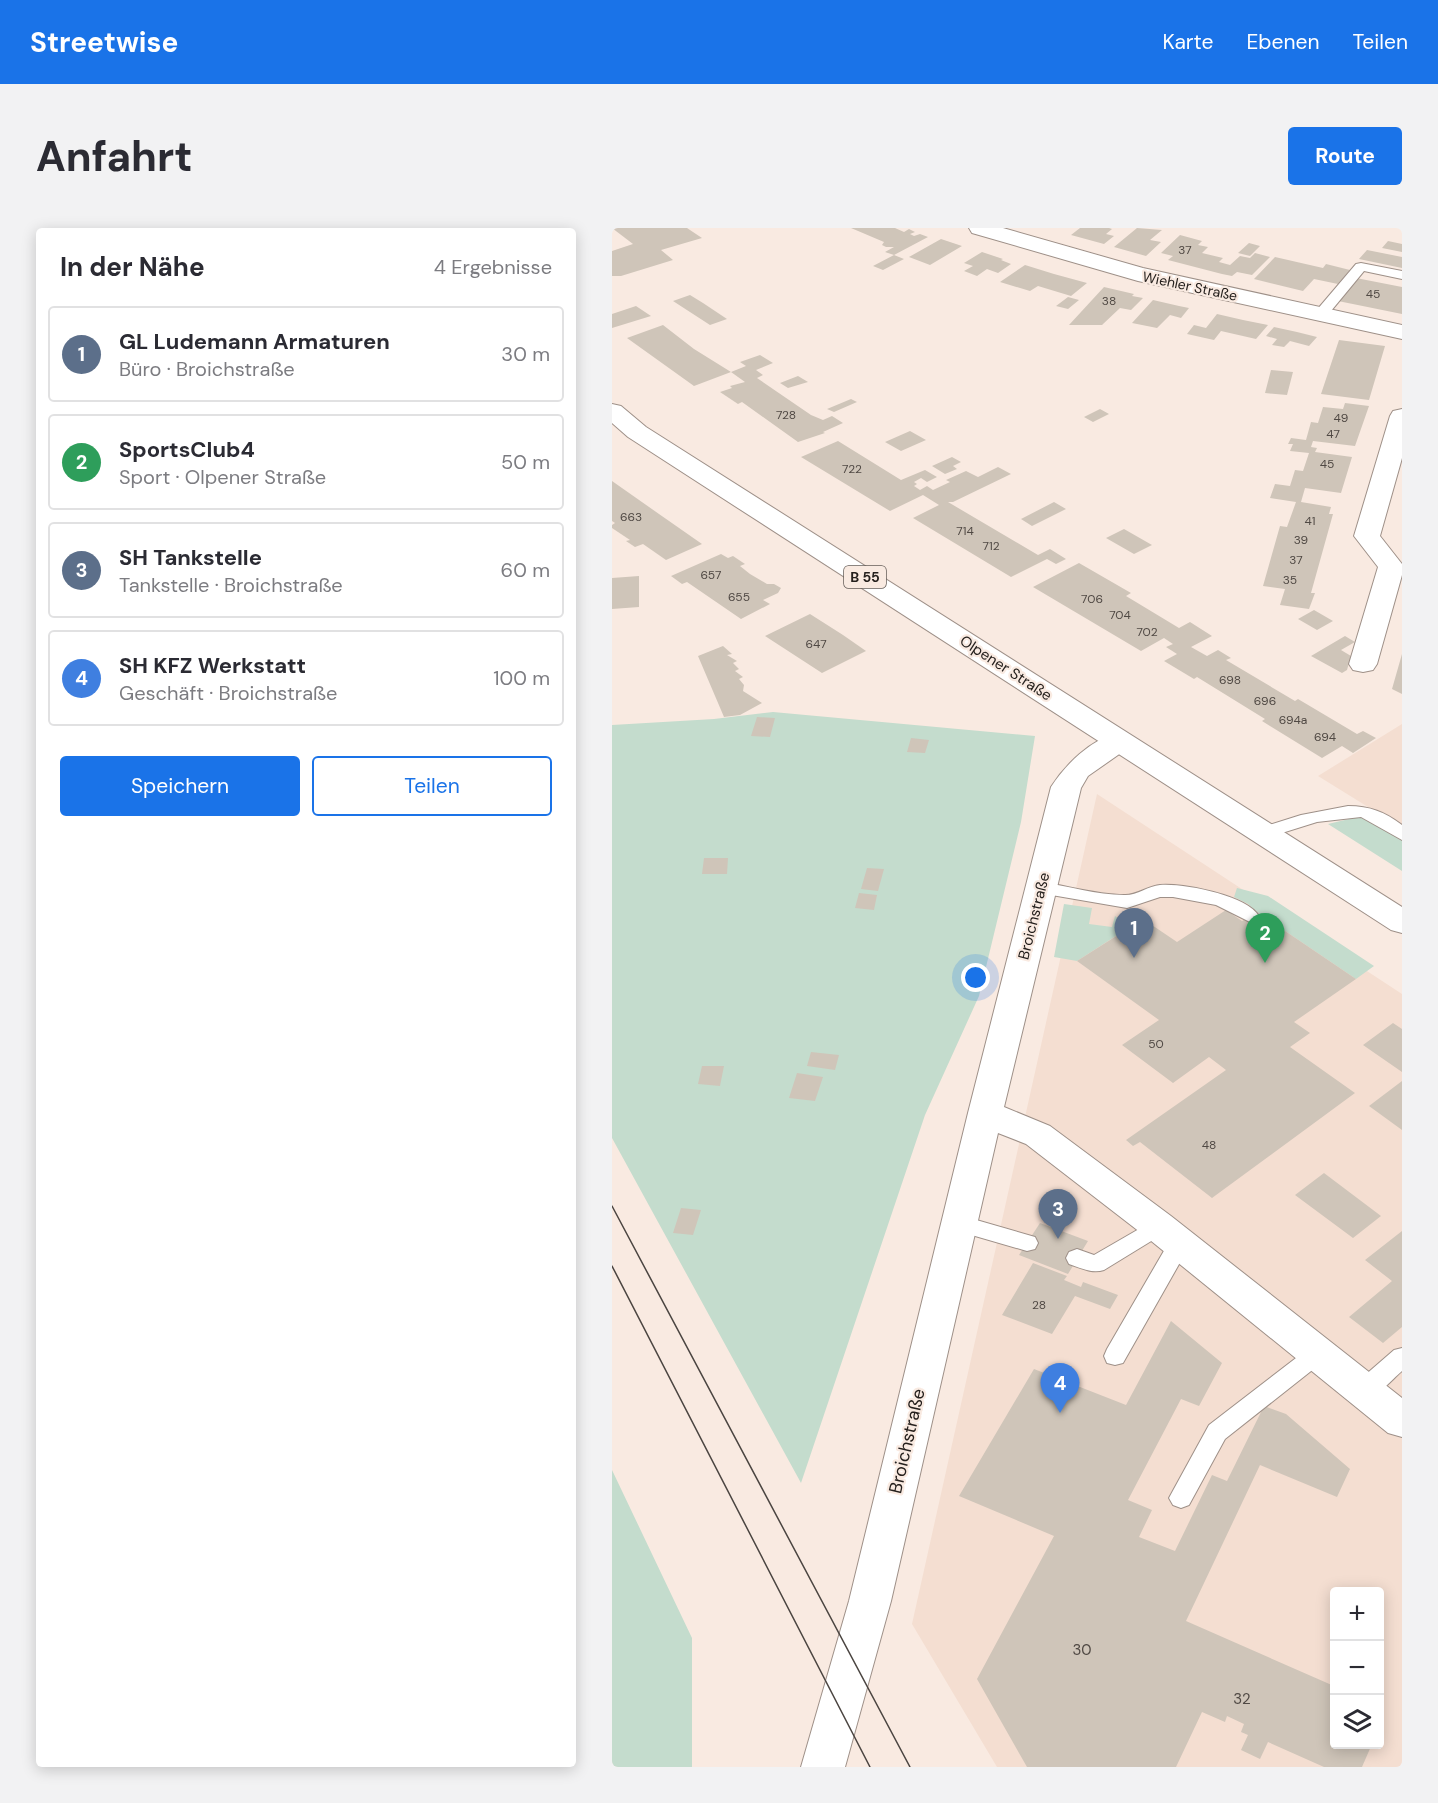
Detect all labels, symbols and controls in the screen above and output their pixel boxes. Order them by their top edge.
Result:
text: Streetwise [30,24,178,61]
text: Karte [1163,28,1213,56]
text: Ebenen [1246,28,1319,56]
text: Teilen [1352,28,1408,56]
button: Route [1288,127,1402,185]
text: Anfahrt [36,129,192,184]
house number: 37 [1178,242,1192,258]
text: In der Nähe [60,250,205,284]
text: 4 Ergebnisse [434,254,552,280]
street label: Wiehler Straße [1141,267,1239,305]
house number: 45 [1366,286,1380,302]
house number: 38 [1102,293,1116,309]
text: GL Ludemann Armaturen [119,327,390,356]
text: 1 [78,341,85,367]
text: 30 m [501,341,550,367]
text: Büro · Broichstraße [119,356,295,382]
house number: 728 [776,407,796,423]
house number: 49 [1334,410,1348,426]
house number: 47 [1326,426,1340,442]
text: SportsClub4 [119,435,255,464]
text: 2 [76,449,87,475]
text: 50 m [501,449,550,475]
house number: 45 [1320,456,1334,472]
house number: 722 [842,461,862,477]
text: Sport · Olpener Straße [119,464,326,490]
house number: 663 [620,509,642,525]
house number: 41 [1304,513,1316,529]
house number: 714 [956,523,974,539]
house number: 39 [1294,532,1308,548]
house number: 712 [982,538,1000,554]
text: SH Tankstelle [119,543,262,572]
house number: 37 [1289,552,1303,568]
text: 3 [75,557,88,583]
text: 60 m [501,557,550,583]
road number: B 55 [844,566,886,588]
house number: 657 [701,567,721,583]
text: Tankstelle · Broichstraße [119,572,343,598]
house number: 35 [1283,572,1297,588]
house number: 655 [728,589,750,605]
house number: 706 [1081,591,1103,607]
house number: 704 [1109,607,1131,623]
house number: 702 [1136,624,1158,640]
street label: Olpener Straße [956,631,1056,705]
house number: 647 [805,636,827,652]
text: SH KFZ Werkstatt [119,651,306,680]
text: 4 [75,665,88,691]
text: 100 m [493,665,550,691]
house number: 698 [1219,672,1241,688]
text: Geschäft · Broichstraße [119,680,337,706]
house number: 696 [1254,693,1276,709]
house number: 694a [1279,712,1307,728]
house number: 694 [1314,729,1336,745]
button: Speichern [60,756,300,816]
button: Teilen [312,756,552,816]
street label: Broichstraße [1014,870,1054,962]
pin: 1 [1114,908,1154,958]
pin: 2 [1246,914,1284,963]
your location [961,963,990,992]
house number: 50 [1148,1036,1164,1052]
house number: 48 [1202,1137,1216,1153]
pin: 3 [1038,1190,1078,1239]
house number: 28 [1032,1297,1046,1313]
pin: 4 [1040,1364,1080,1413]
street label: Broichstraße [883,1386,931,1496]
map controls [1330,1587,1384,1749]
button: + [1330,1587,1384,1641]
house number: 30 [1072,1640,1092,1660]
button: − [1330,1641,1384,1695]
house number: 32 [1233,1689,1251,1709]
button: layers [1330,1695,1384,1749]

